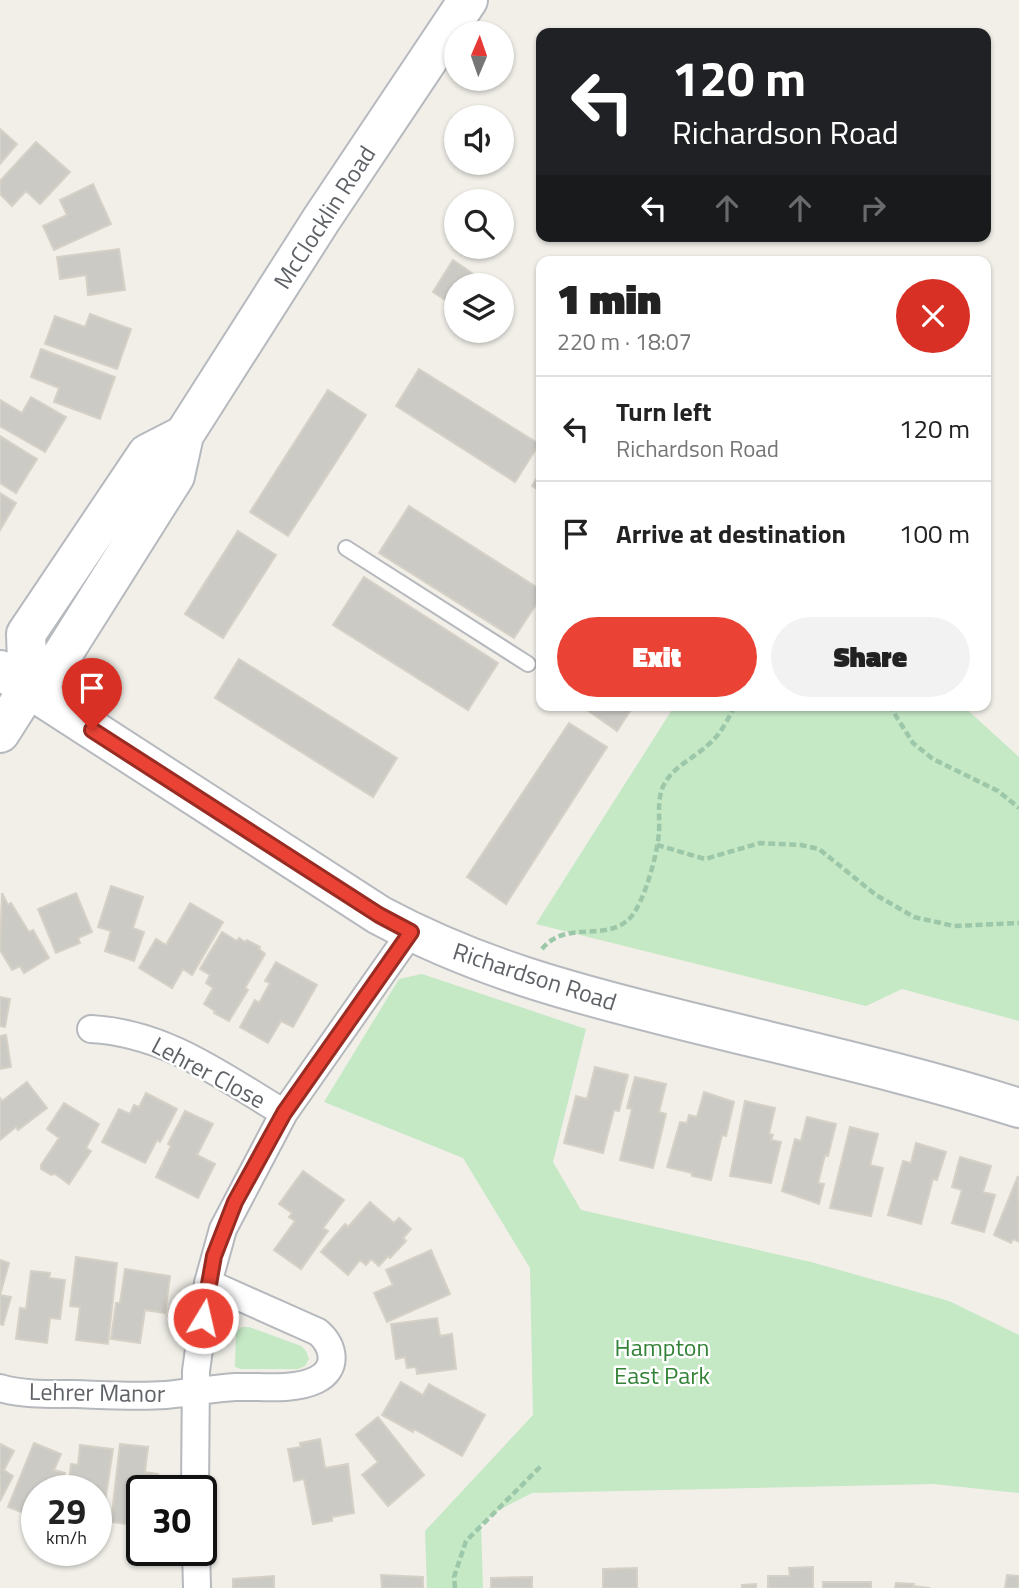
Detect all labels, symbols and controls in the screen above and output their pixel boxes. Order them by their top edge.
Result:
north arrow [444,21,514,91]
map controls [444,21,514,343]
text: 120 m [672,40,806,115]
icon: left [557,56,648,147]
button: sound [444,105,514,175]
text: Richardson Road [672,108,899,156]
street label: McClocklin Road [264,138,384,296]
button: search [444,189,514,259]
icon: left [635,189,673,227]
icon: ahead [708,189,746,227]
icon: ahead [781,189,819,227]
icon: right [854,189,892,227]
text: 1 min [557,266,661,330]
button: layers [444,273,514,343]
button: close [896,279,970,353]
text: 220 m · 18:07 [557,324,692,359]
text: Turn left [616,392,711,431]
text: 120 m [899,409,970,448]
icon: left [557,410,595,448]
text: Richardson Road [616,431,779,466]
text: Arrive at destination [616,514,846,553]
text: 100 m [899,514,970,553]
icon: arrive [557,515,595,553]
button: Exit [557,617,757,697]
button: Share [771,617,970,697]
pin [62,658,122,730]
icon: arrive [73,669,111,707]
street label: Richardson Road [449,933,621,1019]
street label: Lehrer Close [145,1027,273,1117]
position arrow [166,1281,240,1355]
park label: Hampton East Park [614,1329,711,1393]
street label: Lehrer Manor [29,1373,165,1411]
speed limit sign: 30 [126,1475,217,1566]
text: 29 [47,1484,86,1538]
text: km/h [46,1524,87,1551]

